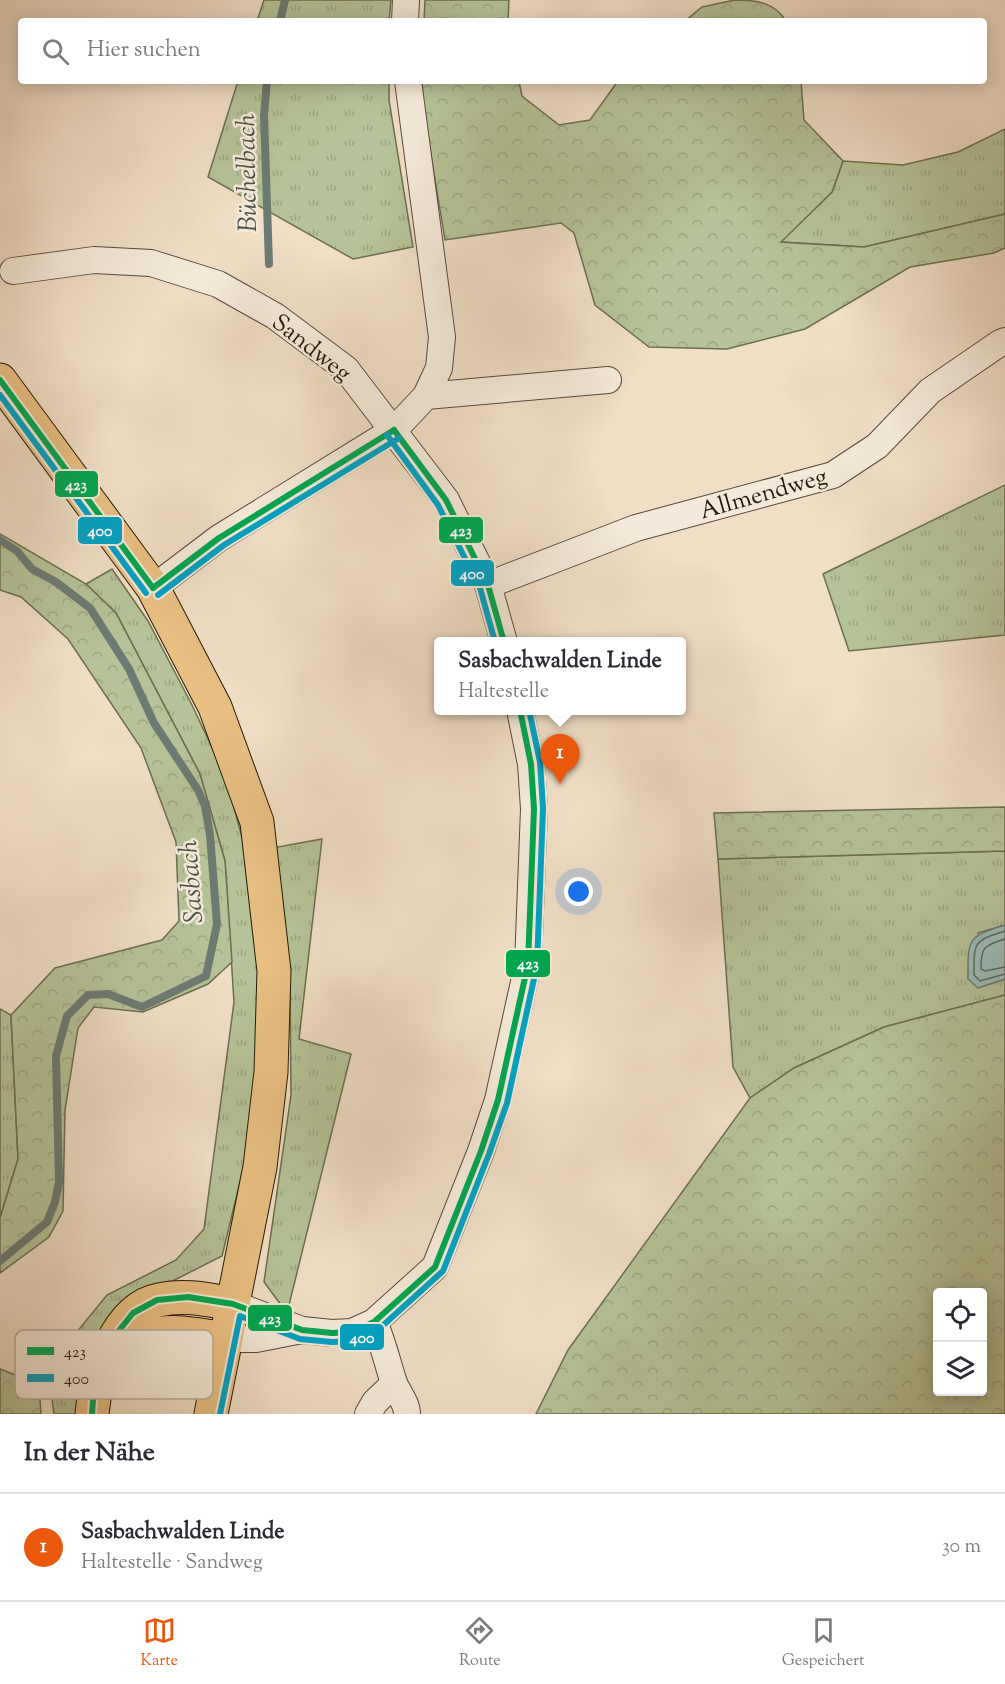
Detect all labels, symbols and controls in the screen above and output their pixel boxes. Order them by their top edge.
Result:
search box [18,18,987,84]
icon: search [39,35,72,68]
text: Hier suchen [87,35,201,67]
water label: Büchelbach [229,113,268,233]
street label: Sandweg [264,307,358,391]
street label: Allmendweg [696,460,832,529]
line badge: 423 [54,470,99,498]
text: 423 [64,475,88,498]
line badge: 400 [77,516,123,545]
line badge: 423 [438,516,484,544]
text: 400 [87,521,113,544]
text: 423 [449,521,473,544]
line badge: 400 [450,559,495,587]
text: 400 [459,564,485,587]
popup [434,637,686,715]
text: Sasbachwalden Linde [458,646,662,678]
text: Haltestelle [458,678,549,707]
pin: 1 [540,734,580,784]
water label: Sasbach [171,839,214,925]
your location [564,877,593,906]
line badge: 423 [505,949,551,978]
text: 423 [516,954,540,977]
map controls [933,1288,987,1396]
button: locate [933,1288,987,1342]
line badge: 423 [247,1304,293,1332]
text: 423 [258,1309,282,1332]
line badge: 400 [339,1323,385,1351]
text: 400 [349,1328,375,1351]
legend [15,1330,213,1399]
text: 423 [64,1342,86,1365]
button: layers [933,1342,987,1396]
text: 400 [64,1369,89,1392]
text: In der Nähe [24,1435,155,1472]
text: Sasbachwalden Linde [81,1517,285,1549]
text: 1 [40,1533,47,1562]
text: 30 m [942,1533,981,1562]
text: Haltestelle · Sandweg [81,1549,263,1578]
tab: Karte [140,1614,178,1673]
tab: Route [459,1614,501,1673]
tab: Gespeichert [782,1614,865,1673]

